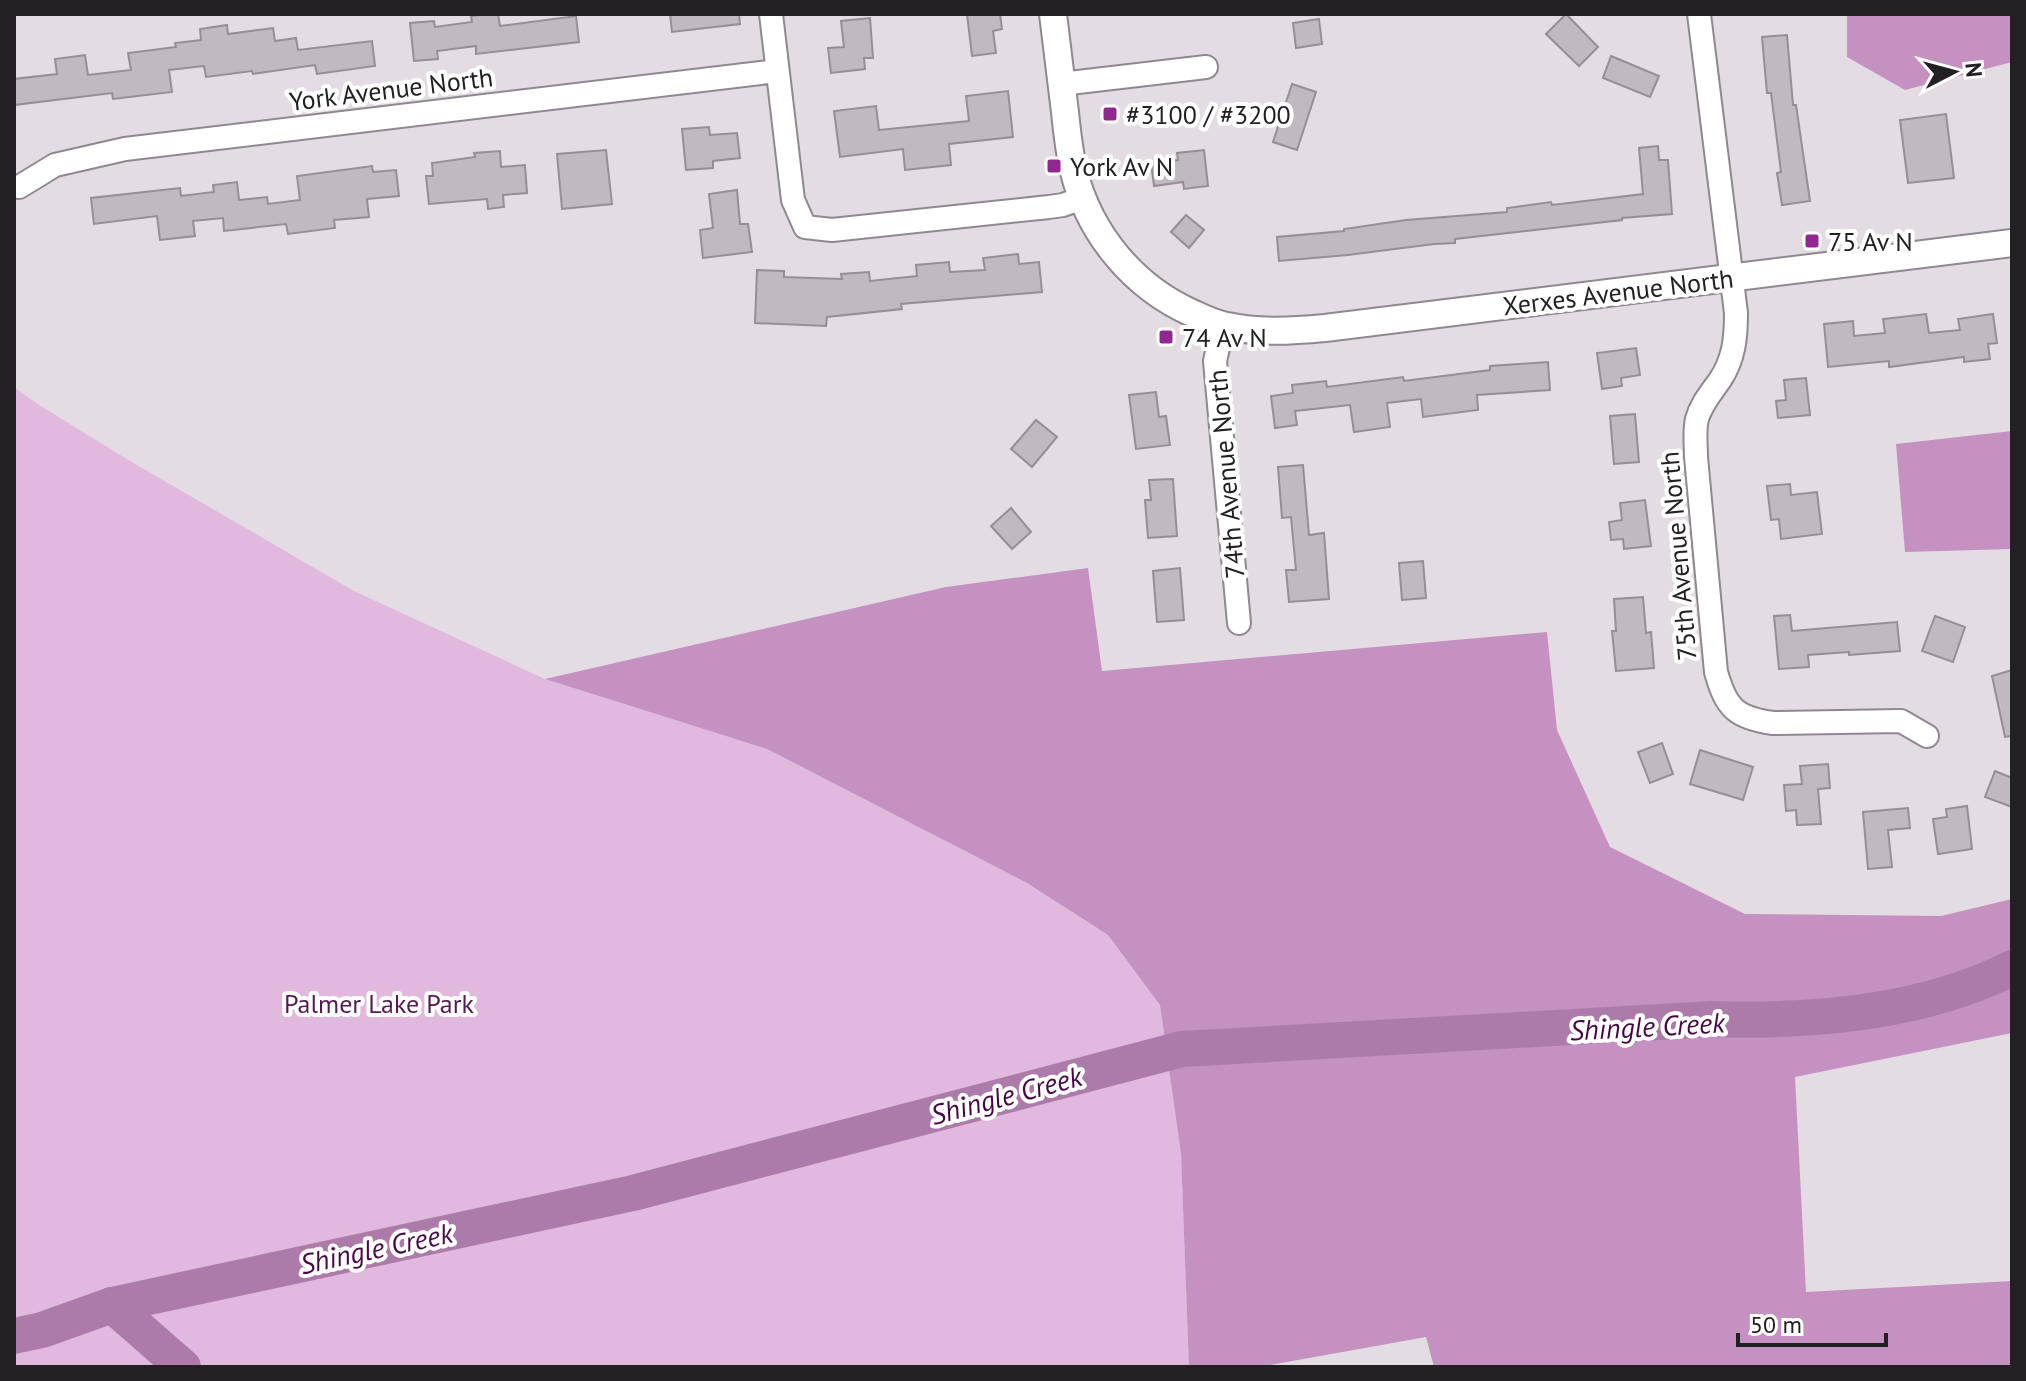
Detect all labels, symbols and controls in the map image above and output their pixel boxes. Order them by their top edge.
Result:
north arrow [1914,32,1994,112]
street label: York Avenue North [287,60,495,118]
text: N [1959,61,1989,79]
place label: #3100 / #3200 [1126,98,1291,131]
marker: #3100 / #3200 [1101,105,1119,123]
place label: York Av N [1070,150,1173,183]
marker: York Av N [1045,157,1063,175]
place label: 75 Av N [1828,225,1913,258]
marker: 75 Av N [1803,232,1821,250]
street label: Xerxes Avenue North [1501,261,1735,323]
place label: 74 Av N [1182,321,1267,354]
marker: 74 Av N [1157,328,1175,346]
street label: 74th Avenue North [1200,368,1252,580]
street label: 75th Avenue North [1652,450,1704,662]
park label: Palmer Lake Park [284,987,475,1020]
water label: Shingle Creek [1569,1003,1727,1049]
water label: Shingle Creek [926,1057,1087,1133]
water label: Shingle Creek [296,1213,457,1282]
scale bar [1738,1297,1886,1347]
text: 50 m [1750,1309,1802,1340]

